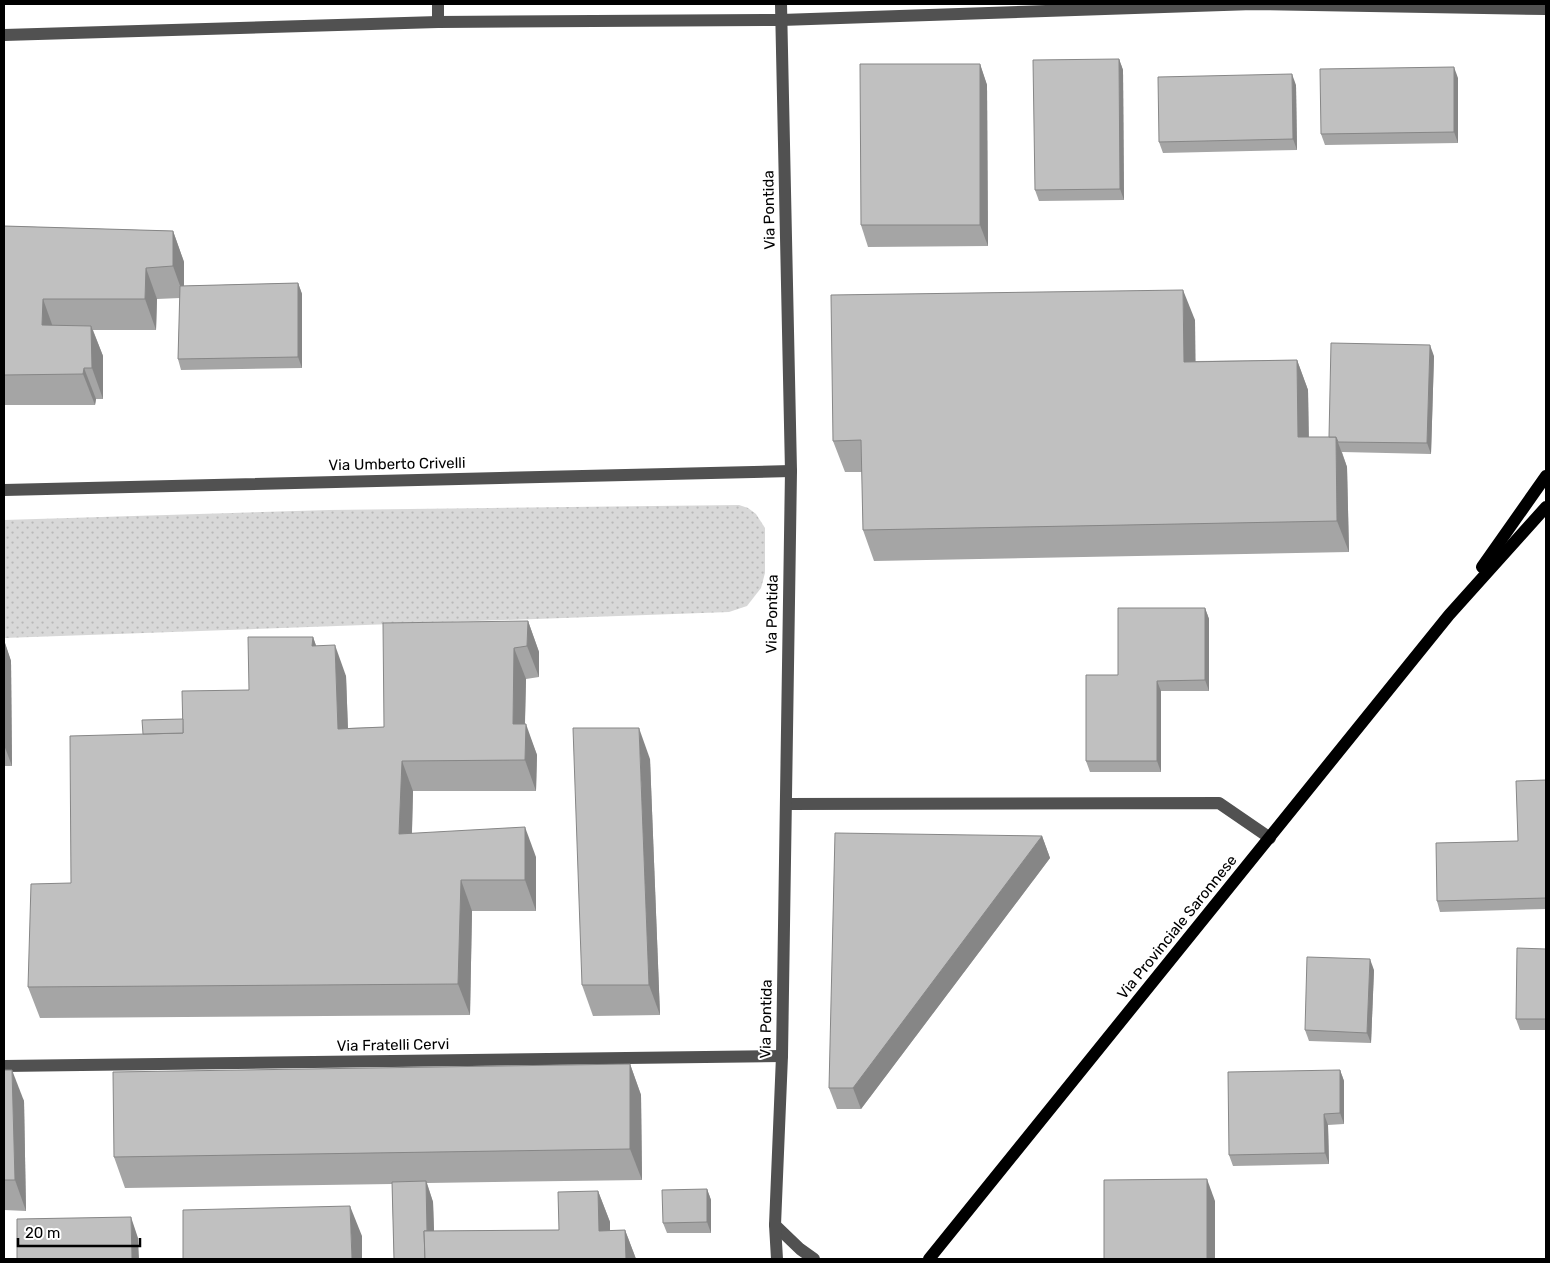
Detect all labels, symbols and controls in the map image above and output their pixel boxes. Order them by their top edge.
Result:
street label: Via Pontida [759,170,779,250]
street label: Via Umberto Crivelli [328,454,466,474]
street label: Via Pontida [762,574,782,654]
street label: Via Provinciale Saronnese [1113,851,1241,1003]
street label: Via Pontida [756,979,776,1059]
street label: Via Fratelli Cervi [337,1035,449,1055]
scale bar [18,1216,140,1248]
text: 20 m [25,1224,60,1242]

